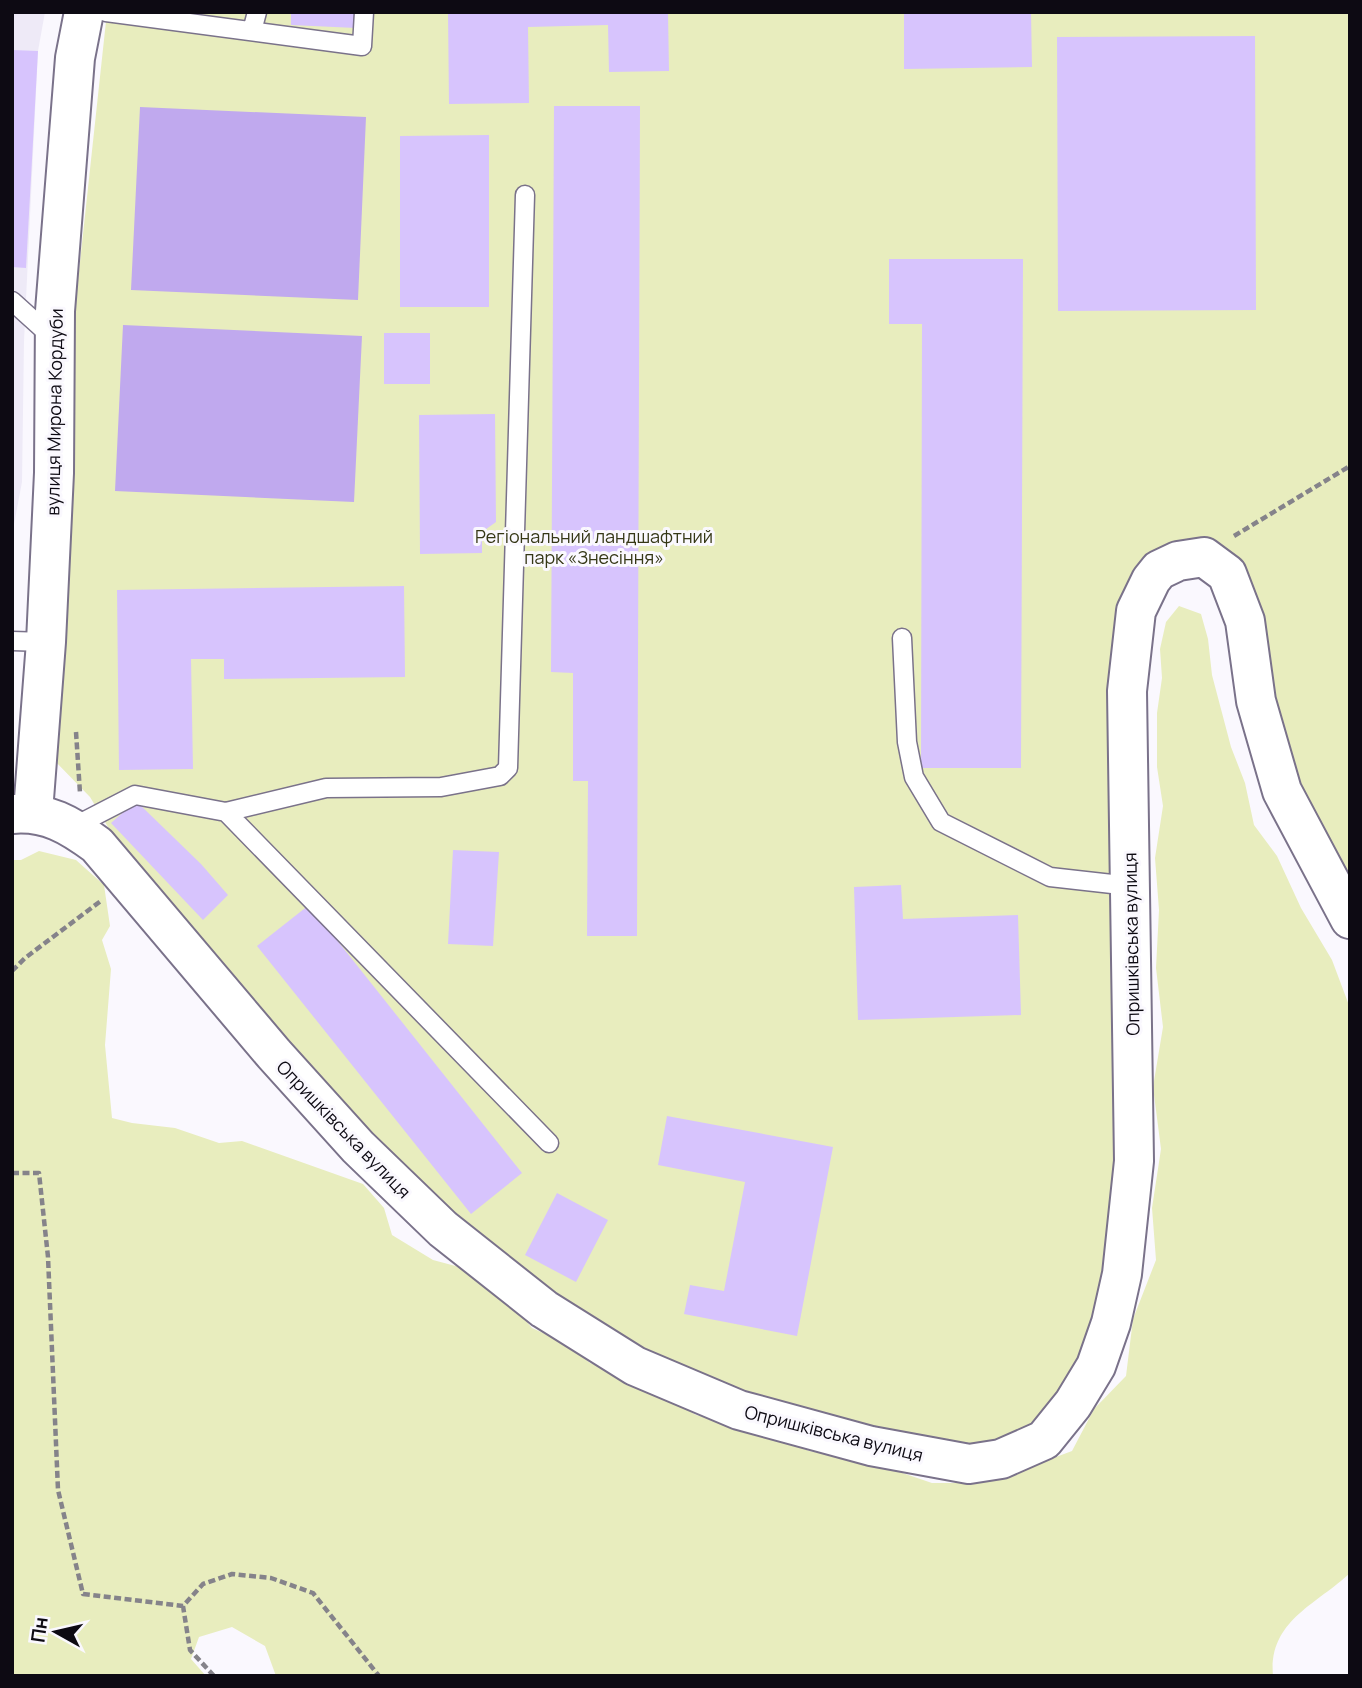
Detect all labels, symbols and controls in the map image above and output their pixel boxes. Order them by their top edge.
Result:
street label: вулиця Мирона Кордуби [40,308,68,516]
park label: Регіональний ландшафтний парк «Знесіння» [475,524,713,569]
street label: Опришківська вулиця [1117,852,1145,1036]
street label: Опришківська вулиця [272,1055,416,1203]
street label: Опришківська вулиця [742,1399,926,1467]
north arrow [21,1597,91,1667]
text: Пн [25,1615,54,1644]

